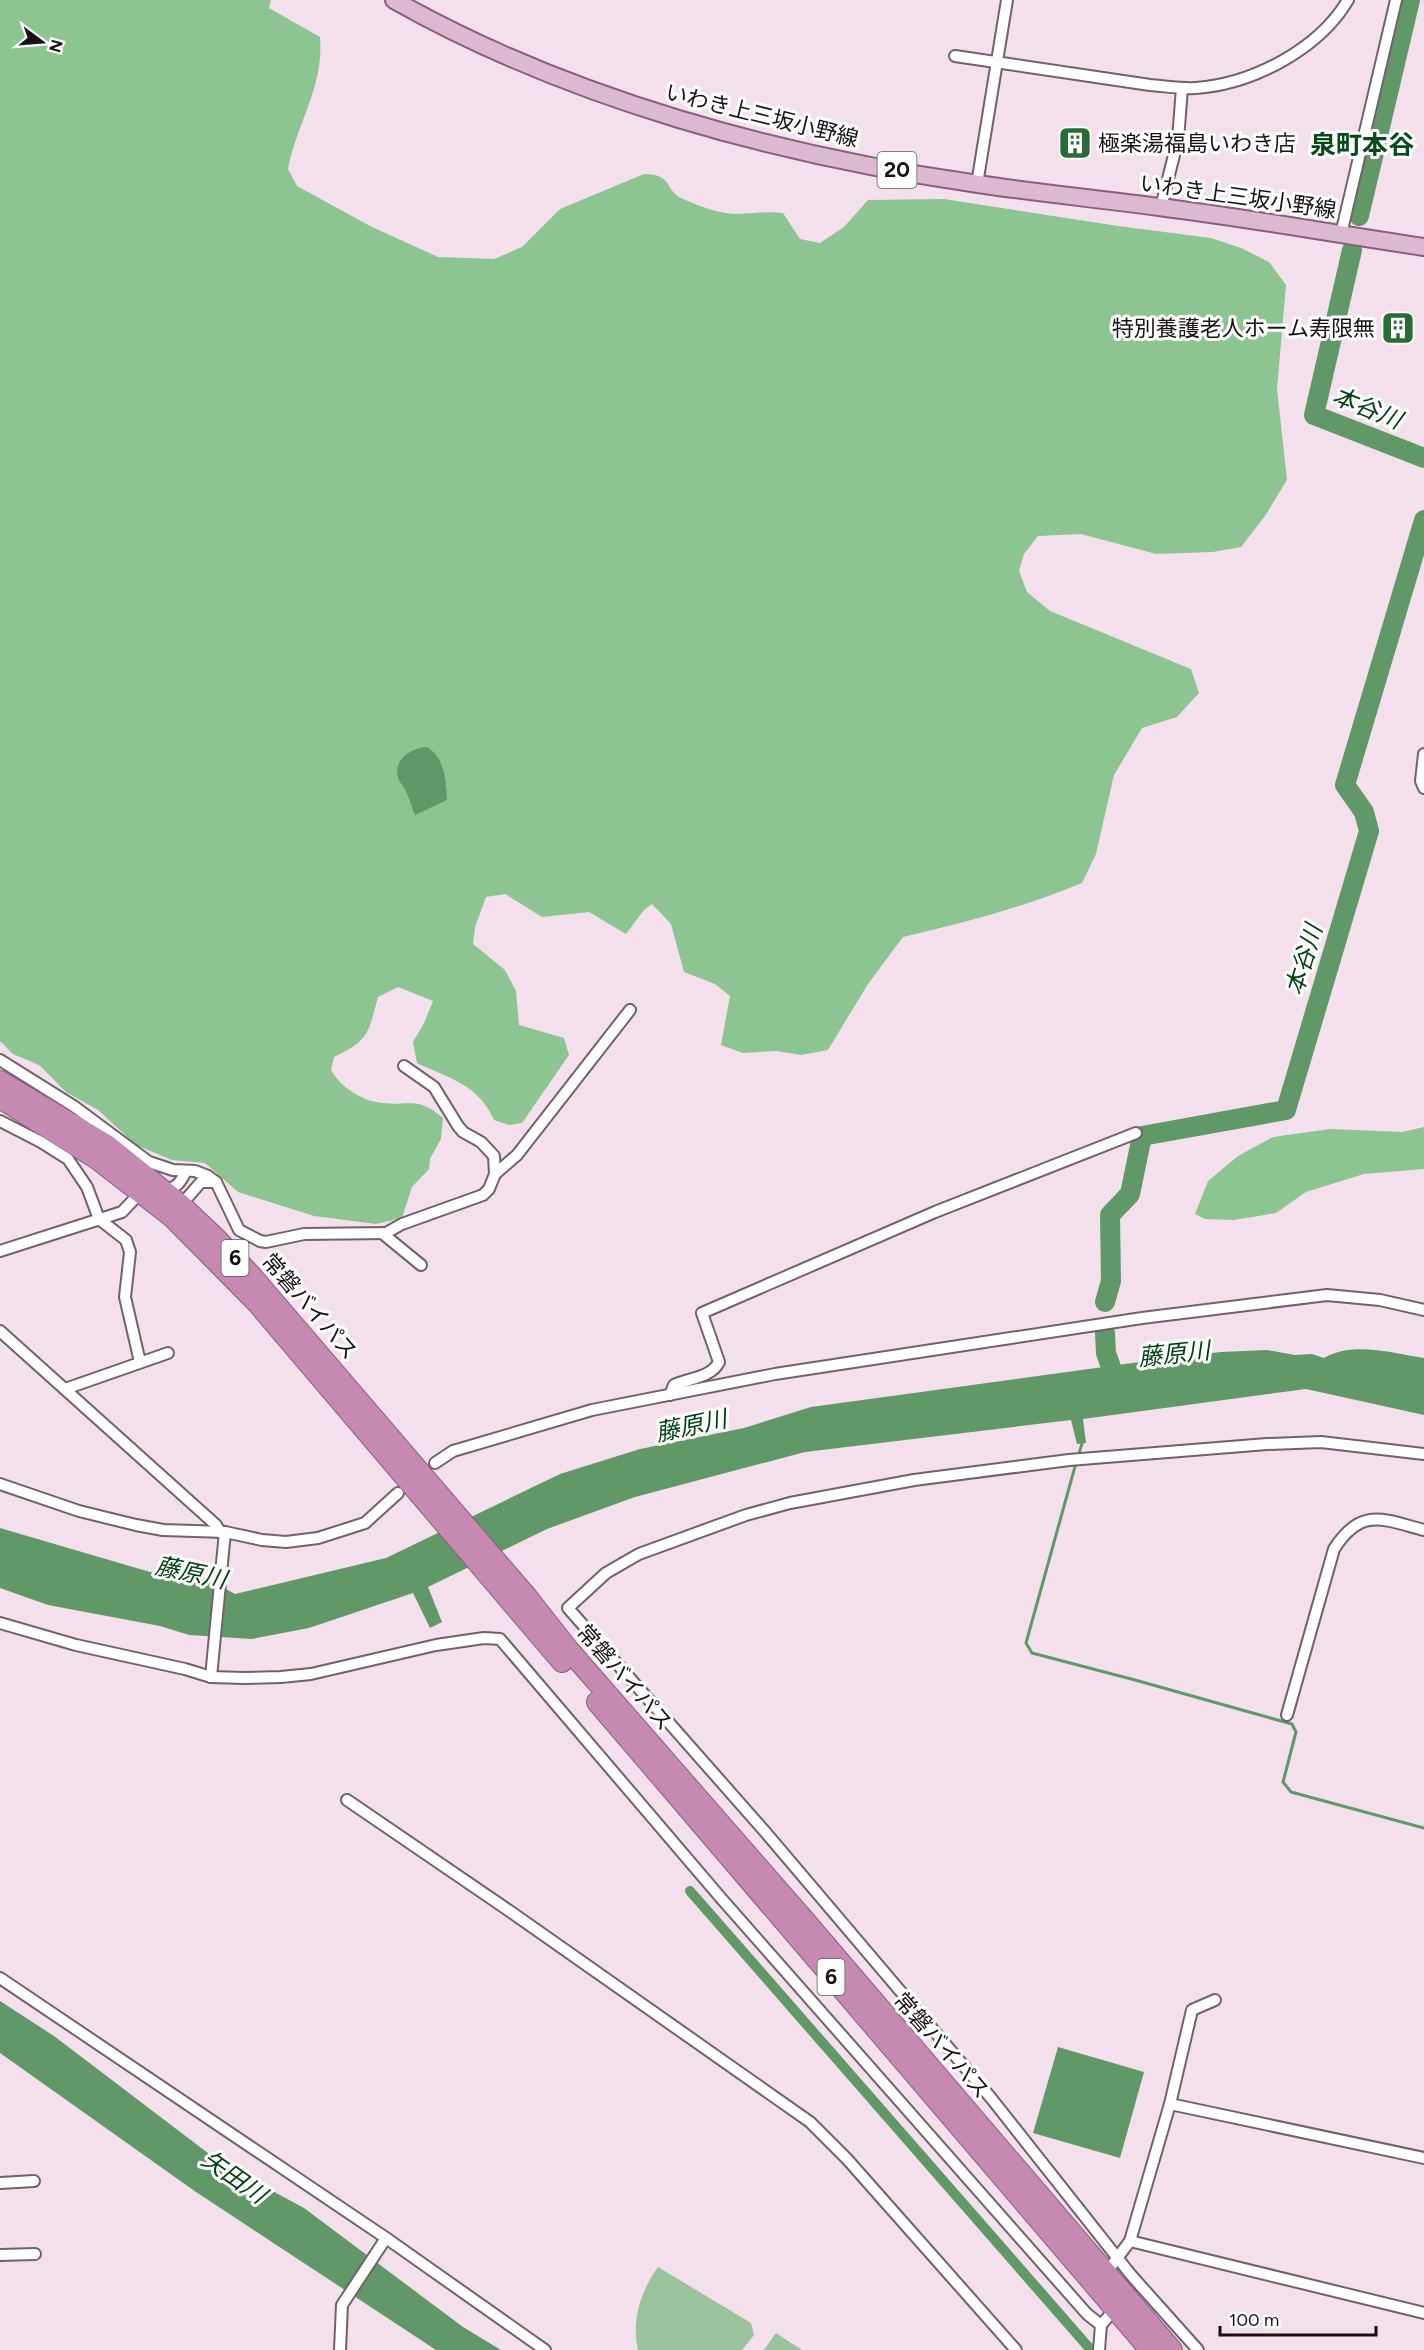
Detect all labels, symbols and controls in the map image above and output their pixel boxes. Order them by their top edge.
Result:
north arrow [12,12,72,72]
text: N [45,37,67,55]
street label: いわき上三坂小野線 [663,78,861,153]
building icon: 極楽湯福島いわき店 [1057,125,1093,161]
district label: 泉町本谷 [1310,129,1414,161]
place label: 極楽湯福島いわき店 [1098,130,1296,157]
road number: 20 [878,152,916,188]
street label: いわき上三坂小野線 [1138,169,1338,224]
building icon: 特別養護老人ホーム寿限無 [1380,310,1416,346]
place label: 特別養護老人ホーム寿限無 [1112,315,1375,342]
water label: 本谷川 [1328,381,1409,436]
water label: 本谷川 [1279,918,1329,999]
road number: 6 [222,1240,248,1276]
street label: 常磐バイパス [256,1248,363,1365]
water label: 藤原川 [1137,1335,1214,1372]
water label: 藤原川 [653,1403,732,1447]
water label: 藤原川 [153,1551,232,1595]
street label: 常磐バイパス [571,1619,678,1736]
road number: 6 [818,1959,844,1995]
street label: 常磐バイパス [888,1987,995,2104]
water label: 矢田川 [196,2144,275,2211]
scale bar [1220,2299,1376,2337]
text: 100 m [1229,2309,1279,2331]

